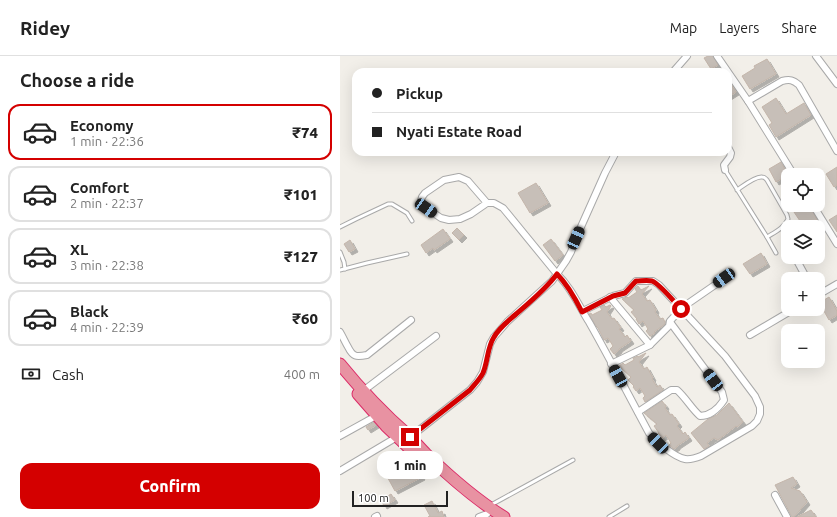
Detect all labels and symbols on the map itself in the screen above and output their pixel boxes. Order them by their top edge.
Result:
car [413,196,439,220]
car [566,225,586,251]
car [711,266,737,290]
route start [672,300,690,318]
car [607,363,629,389]
car [701,367,725,393]
route end [401,428,419,446]
car [645,430,671,456]
callout: 1 min [377,451,443,479]
scale bar [352,489,448,508]

